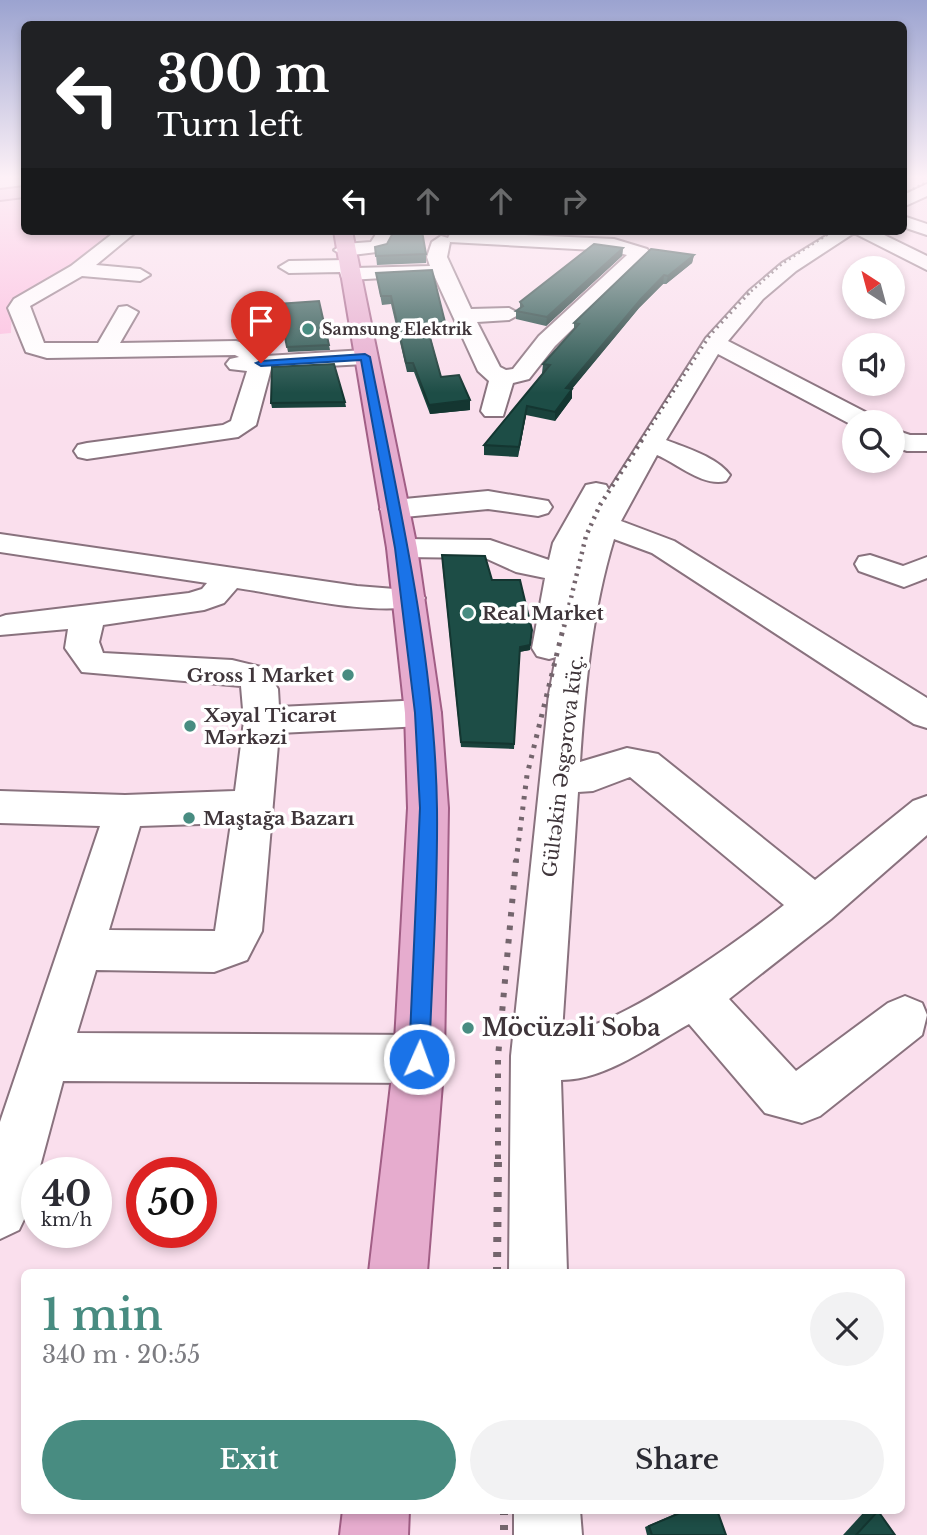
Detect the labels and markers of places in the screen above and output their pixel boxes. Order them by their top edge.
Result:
pin [231,291,291,363]
place label: Samsung Elektrik [322,319,473,339]
marker: Samsung Elektrik [300,321,316,337]
place label: Real Market [482,602,605,625]
marker: Real Market [460,605,476,621]
place label: Gross 1 Market [187,664,335,687]
marker: Gross 1 Market [340,667,356,683]
place label: Xəyal Ticarət Mərkəzi [203,704,337,749]
marker: Xəyal Ticarət Mərkəzi [182,718,198,734]
place label: Maştağa Bazarı [203,807,354,830]
marker: Maştağa Bazarı [181,810,197,826]
place label: Möcüzəli Soba [482,1014,661,1042]
marker: Möcüzəli Soba [460,1020,476,1036]

